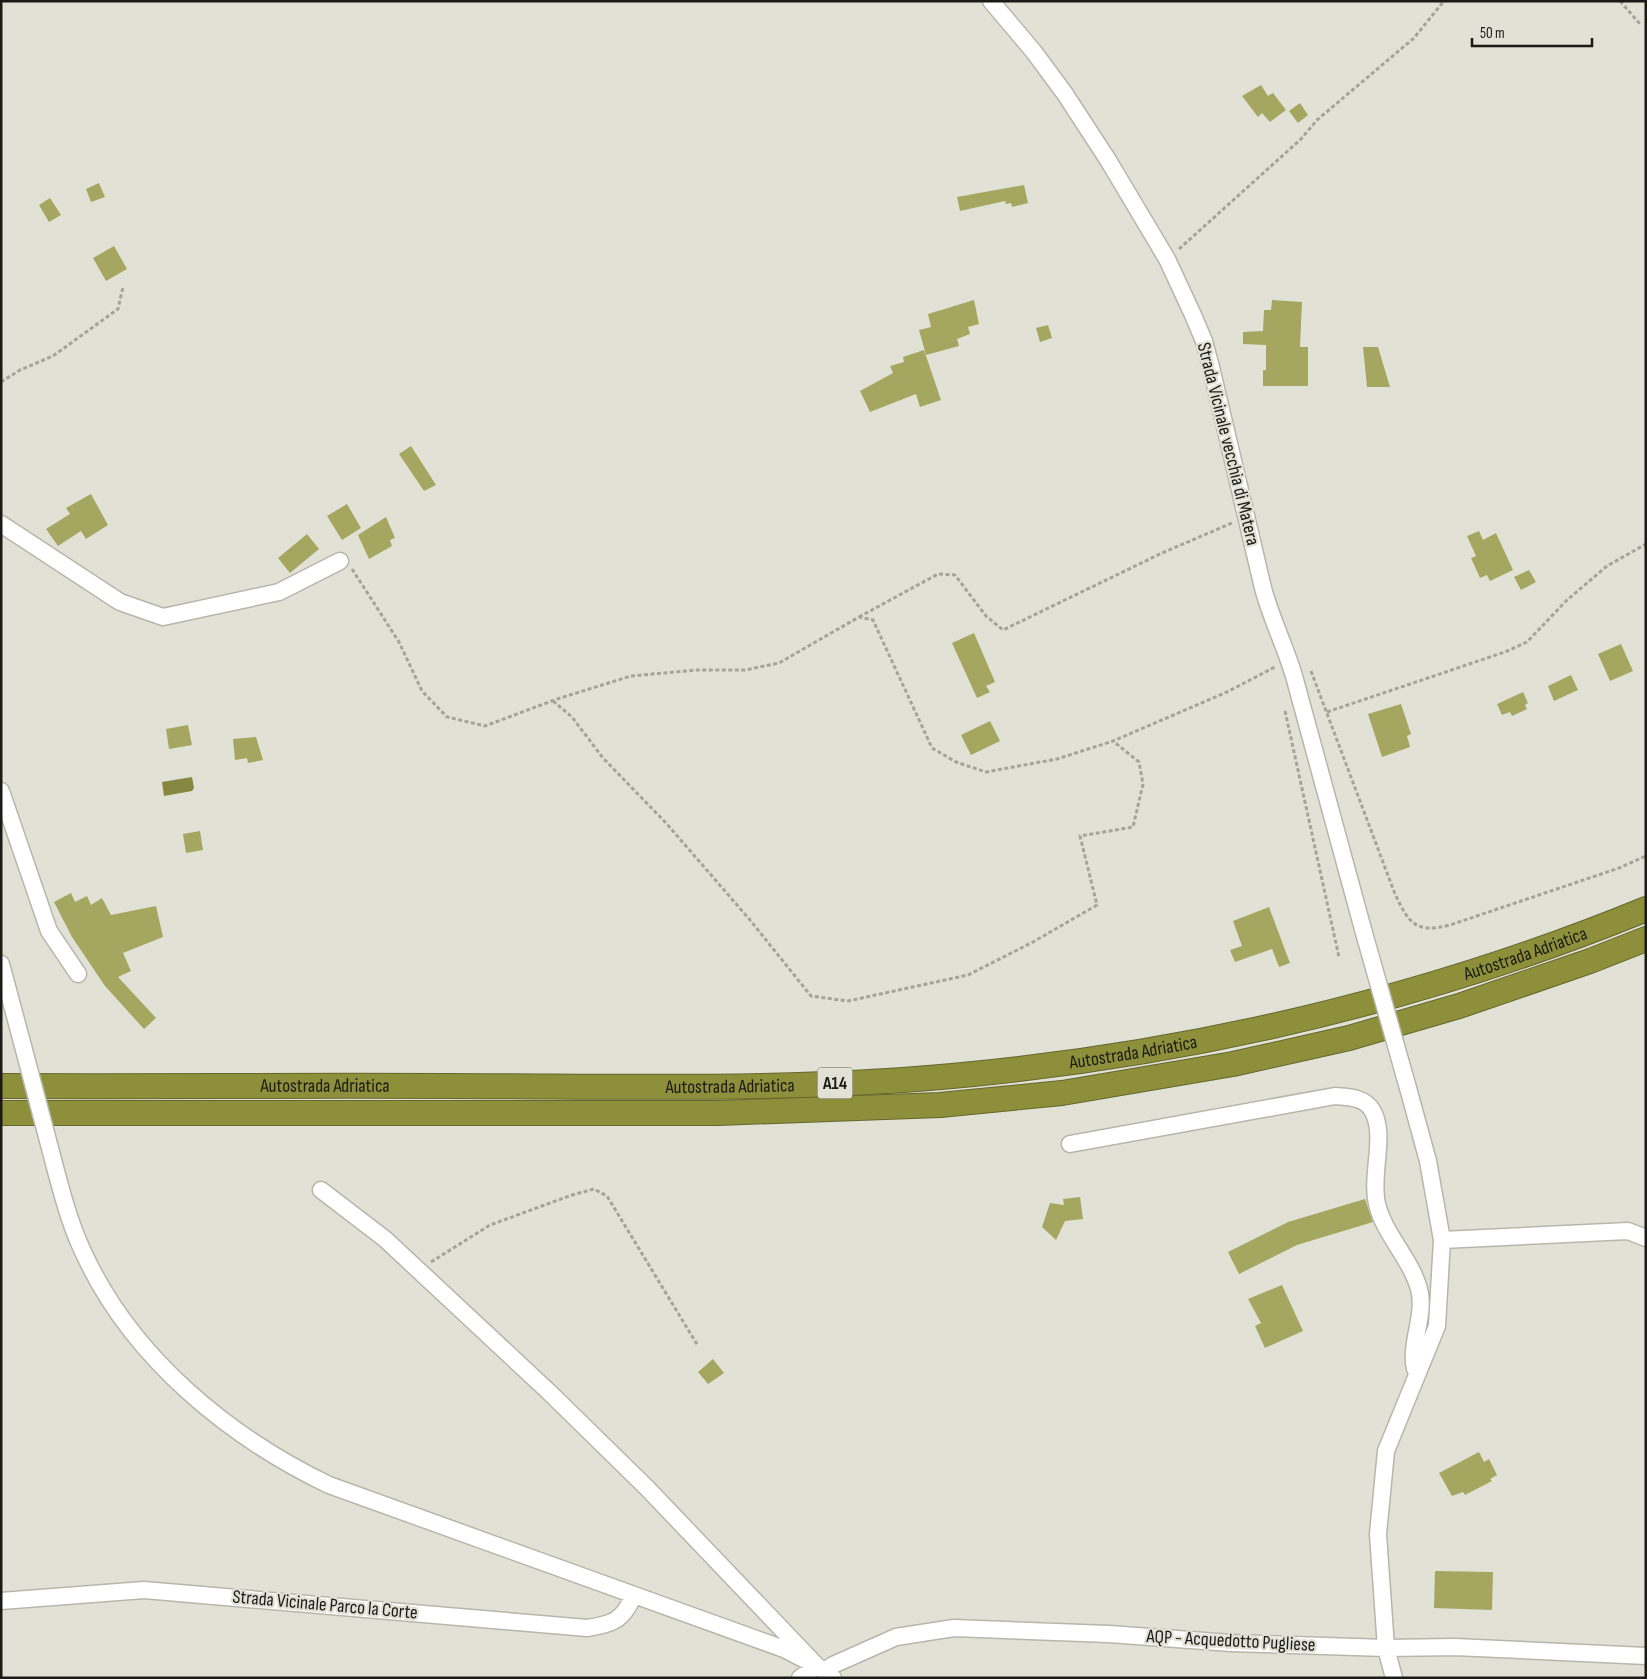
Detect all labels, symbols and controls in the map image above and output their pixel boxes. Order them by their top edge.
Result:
scale bar [1472,15,1592,47]
text: 50 m [1480,24,1505,43]
street label: Strada Vicinale vecchia di Matera [1192,340,1264,548]
street label: Autostrada Adriatica [1460,922,1590,986]
street label: Autostrada Adriatica [1067,1030,1199,1074]
road number: A14 [818,1068,852,1098]
street label: Autostrada Adriatica [259,1074,390,1097]
street label: Autostrada Adriatica [664,1074,795,1098]
street label: Strada Vicinale Parco la Corte [231,1585,419,1625]
street label: AQP - Acquedotto Pugliese [1145,1625,1316,1657]

